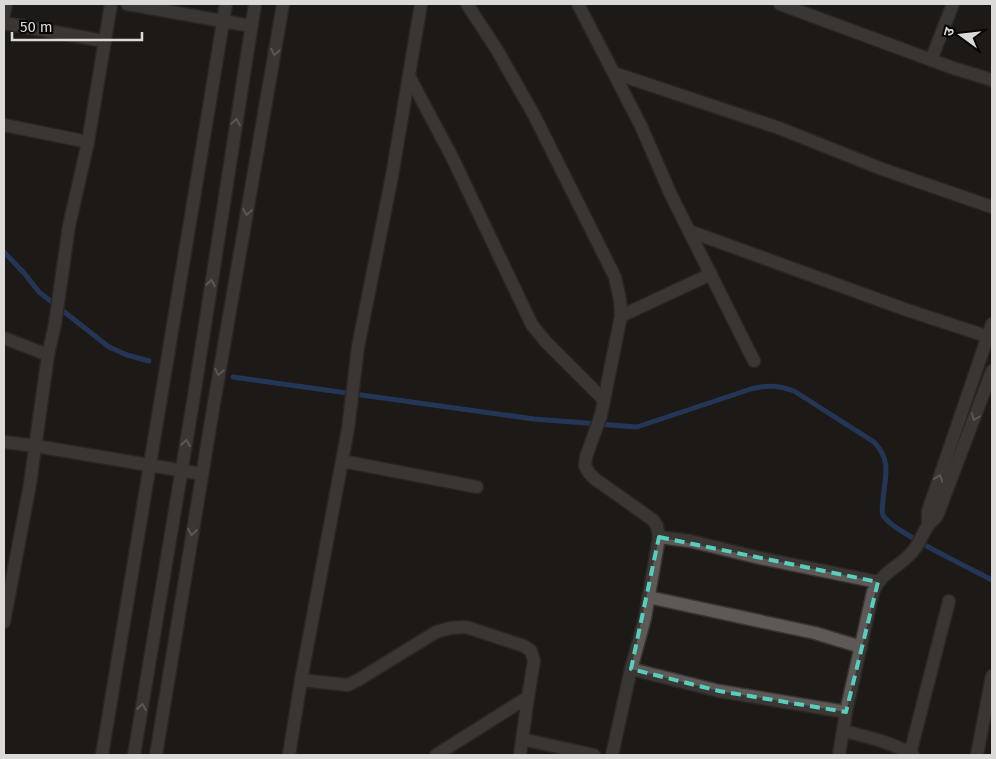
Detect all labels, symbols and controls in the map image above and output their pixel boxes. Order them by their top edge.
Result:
scale bar [12,10,142,42]
north arrow [936,10,986,60]
text: 50 m [20,18,53,36]
text: उ [940,25,958,38]
one-way arrow [270,47,280,56]
one-way arrow [231,118,241,127]
one-way arrow [243,207,253,216]
one-way arrow [206,278,216,287]
one-way arrow [215,368,225,376]
one-way arrow [971,412,981,420]
one-way arrow [180,439,190,448]
one-way arrow [933,475,943,483]
one-way arrow [188,528,198,537]
one-way arrow [137,703,147,712]

